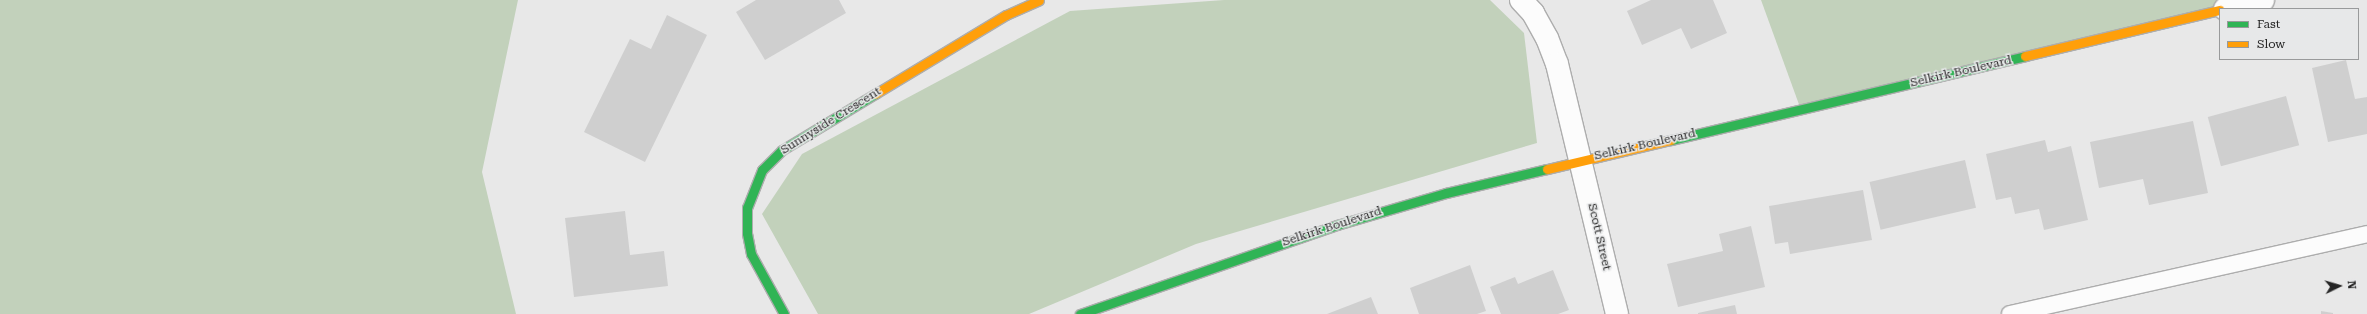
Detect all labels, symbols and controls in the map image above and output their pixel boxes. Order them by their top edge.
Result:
legend [2219,8,2359,60]
text: Fast [2257,17,2280,31]
text: Slow [2257,37,2285,51]
street label: Selkirk Boulevard [1909,53,2013,91]
street label: Sunnyside Crescent [778,84,884,158]
street label: Selkirk Boulevard [1593,126,1697,164]
street label: Scott Street [1584,202,1614,272]
street label: Selkirk Boulevard [1280,204,1384,250]
north arrow [2319,266,2359,306]
text: N [2345,280,2358,290]

